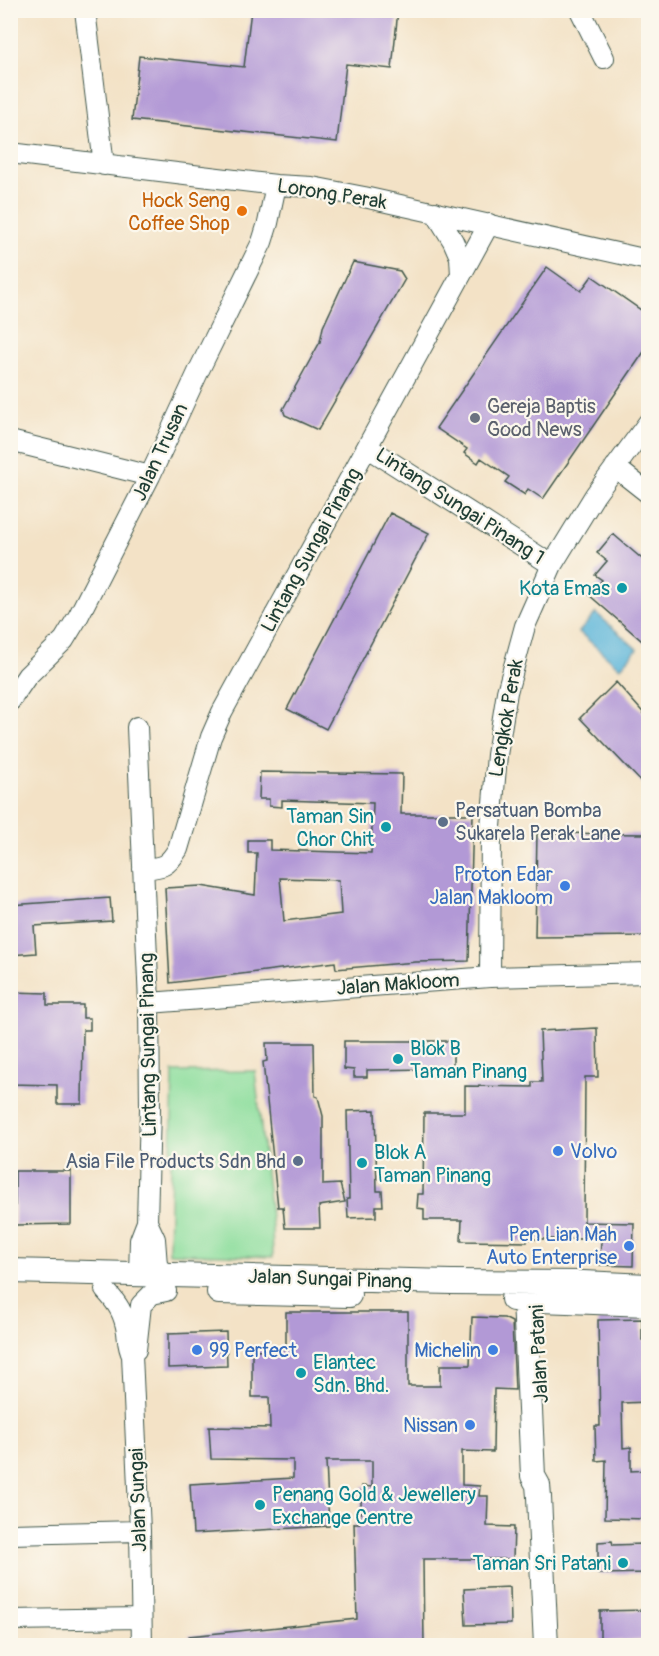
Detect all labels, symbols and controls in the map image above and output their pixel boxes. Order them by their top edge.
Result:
street label: Lorong Perak [275,173,389,215]
place label: Hock Seng Coffee Shop [128,188,230,236]
marker: Hock Seng Coffee Shop [235,204,249,218]
place label: Gereja Baptis Good News [487,394,596,442]
street label: Jalan Trusan [127,399,193,505]
marker: Gereja Baptis Good News [468,411,482,425]
street label: Lintang Sungai Pinang 1 [371,442,549,570]
street label: Lintang Sungai Pinang [255,463,367,637]
place label: Kota Emas [519,576,610,601]
marker: Kota Emas [615,581,629,595]
street label: Lengkok Perak [483,656,529,779]
place label: Persatuan Bomba Sukarela Perak Lane [455,798,621,846]
place label: Taman Sin Chor Chit [286,804,375,852]
marker: Persatuan Bomba Sukarela Perak Lane [436,815,450,829]
marker: Taman Sin Chor Chit [379,820,393,834]
place label: Proton Edar Jalan Makloom [430,862,553,910]
marker: Proton Edar Jalan Makloom [558,879,572,893]
street label: Lintang Sungai Pinang [134,953,162,1137]
street label: Jalan Makloom [336,967,460,1001]
place label: Blok B Taman Pinang [410,1036,527,1084]
marker: Blok B Taman Pinang [391,1052,405,1066]
place label: Volvo [570,1139,617,1164]
place label: Blok A Taman Pinang [374,1140,491,1188]
marker: Volvo [551,1144,565,1158]
place label: Asia File Products Sdn Bhd [65,1149,286,1174]
marker: Asia File Products Sdn Bhd [291,1154,305,1168]
marker: Blok A Taman Pinang [355,1156,369,1170]
place label: Pen Lian Mah Auto Enterprise [486,1222,617,1270]
marker: Pen Lian Mah Auto Enterprise [622,1239,636,1253]
street label: Jalan Sungai Pinang [248,1264,412,1294]
street label: Jalan Patani [524,1304,554,1404]
place label: 99 Perfect [209,1338,298,1363]
place label: Michelin [414,1338,481,1363]
marker: 99 Perfect [190,1343,204,1357]
marker: Michelin [486,1343,500,1357]
place label: Elantec Sdn. Bhd. [313,1350,389,1398]
marker: Elantec Sdn. Bhd. [294,1366,308,1380]
place label: Nissan [403,1413,458,1438]
marker: Nissan [463,1418,477,1432]
street label: Jalan Sungai [124,1448,152,1552]
place label: Penang Gold & Jewellery Exchange Centre [272,1482,476,1530]
marker: Penang Gold & Jewellery Exchange Centre [253,1498,267,1512]
place label: Taman Sri Patani [472,1551,611,1576]
marker: Taman Sri Patani [616,1556,630,1570]

